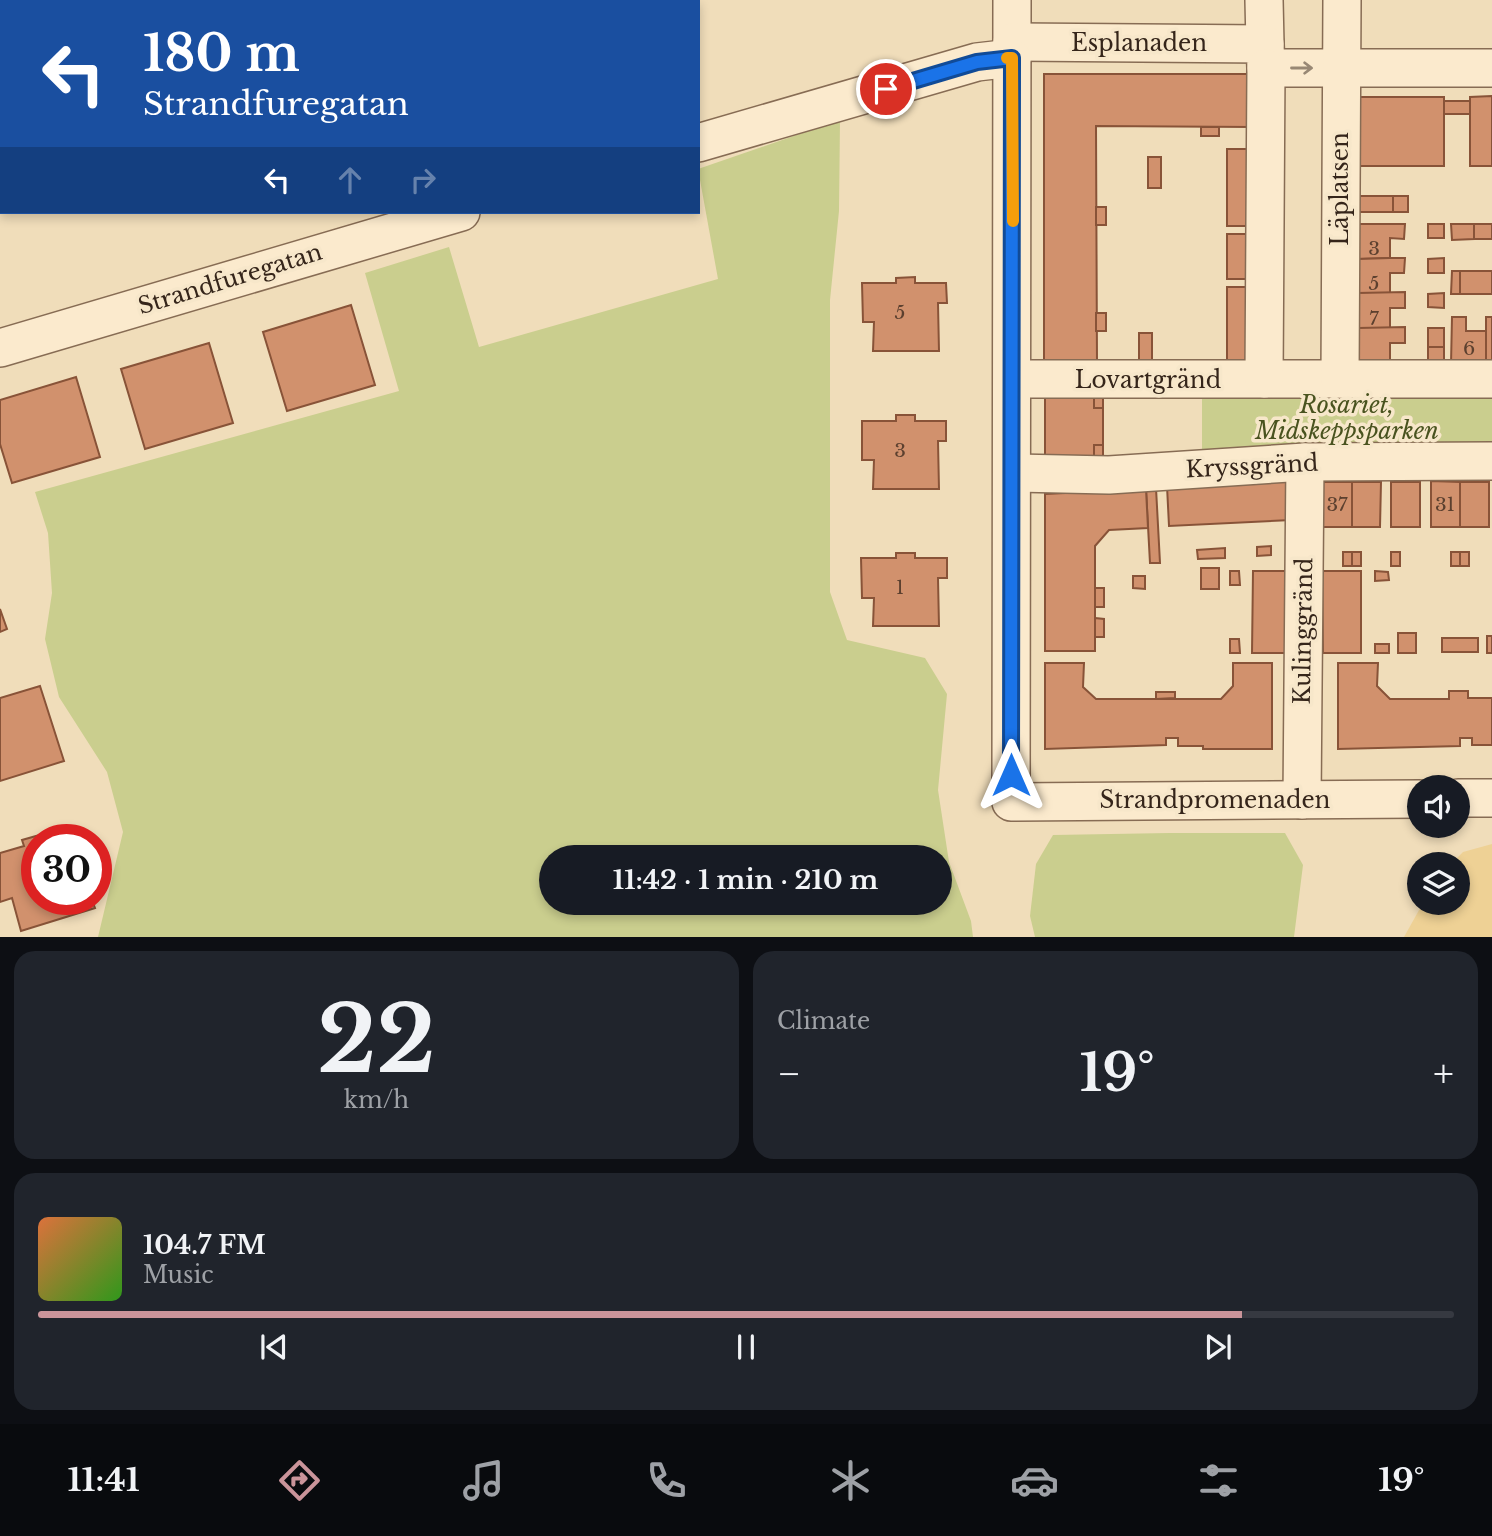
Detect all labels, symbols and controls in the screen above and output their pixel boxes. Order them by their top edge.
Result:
text: 180 m [143,23,300,84]
icon: left [28,28,119,119]
street label: Esplanaden [1071,29,1207,57]
pin [856,59,916,119]
one-way arrow [1290,61,1313,75]
icon: arrive [867,70,905,108]
text: Strandfuregatan [143,84,409,124]
street label: Läplatsen [1326,132,1354,246]
icon: left [258,161,296,199]
icon: ahead [331,161,369,199]
icon: right [404,161,442,199]
house number: 3 [1368,237,1380,260]
street label: Strandfuregatan [135,238,326,320]
house number: 5 [1369,272,1379,295]
house number: 5 [895,301,905,324]
house number: 7 [1369,307,1379,330]
house number: 6 [1463,337,1475,360]
street label: Lovartgränd [1075,366,1221,394]
park label: Rosariet, Midskeppsparken [1254,391,1439,445]
house number: 3 [894,439,906,462]
street label: Kryssgränd [1185,449,1319,483]
house number: 37 [1326,493,1348,516]
house number: 31 [1435,493,1455,516]
street label: Kulinggränd [1288,557,1318,705]
house number: 1 [896,576,904,599]
position arrow [974,738,1048,812]
map controls [1407,775,1470,915]
button: sound [1407,775,1470,838]
street label: Strandpromenaden [1100,786,1331,814]
speed limit sign: 30 [21,824,112,915]
button: layers [1407,852,1470,915]
text: 11:42 · 1 min · 210 m [613,864,878,896]
text: 22 [317,984,436,1097]
text: Climate [777,1007,870,1035]
text: 19° [1080,1041,1155,1105]
text: − [777,1050,801,1097]
text: + [1433,1050,1454,1097]
text: km/h [344,1086,409,1114]
text: 104.7 FM [143,1229,266,1261]
text: Music [143,1261,214,1289]
icon: previous [255,1328,293,1366]
icon: pause [727,1328,765,1366]
icon: next [1199,1328,1237,1366]
icon: directions [275,1456,324,1505]
icon: music [459,1456,508,1505]
icon: phone [642,1456,691,1505]
icon: climate [826,1456,875,1505]
icon: car [1010,1456,1059,1505]
icon: filters [1194,1456,1243,1505]
text: 11:41 [67,1460,140,1500]
text: 19° [1378,1460,1424,1500]

